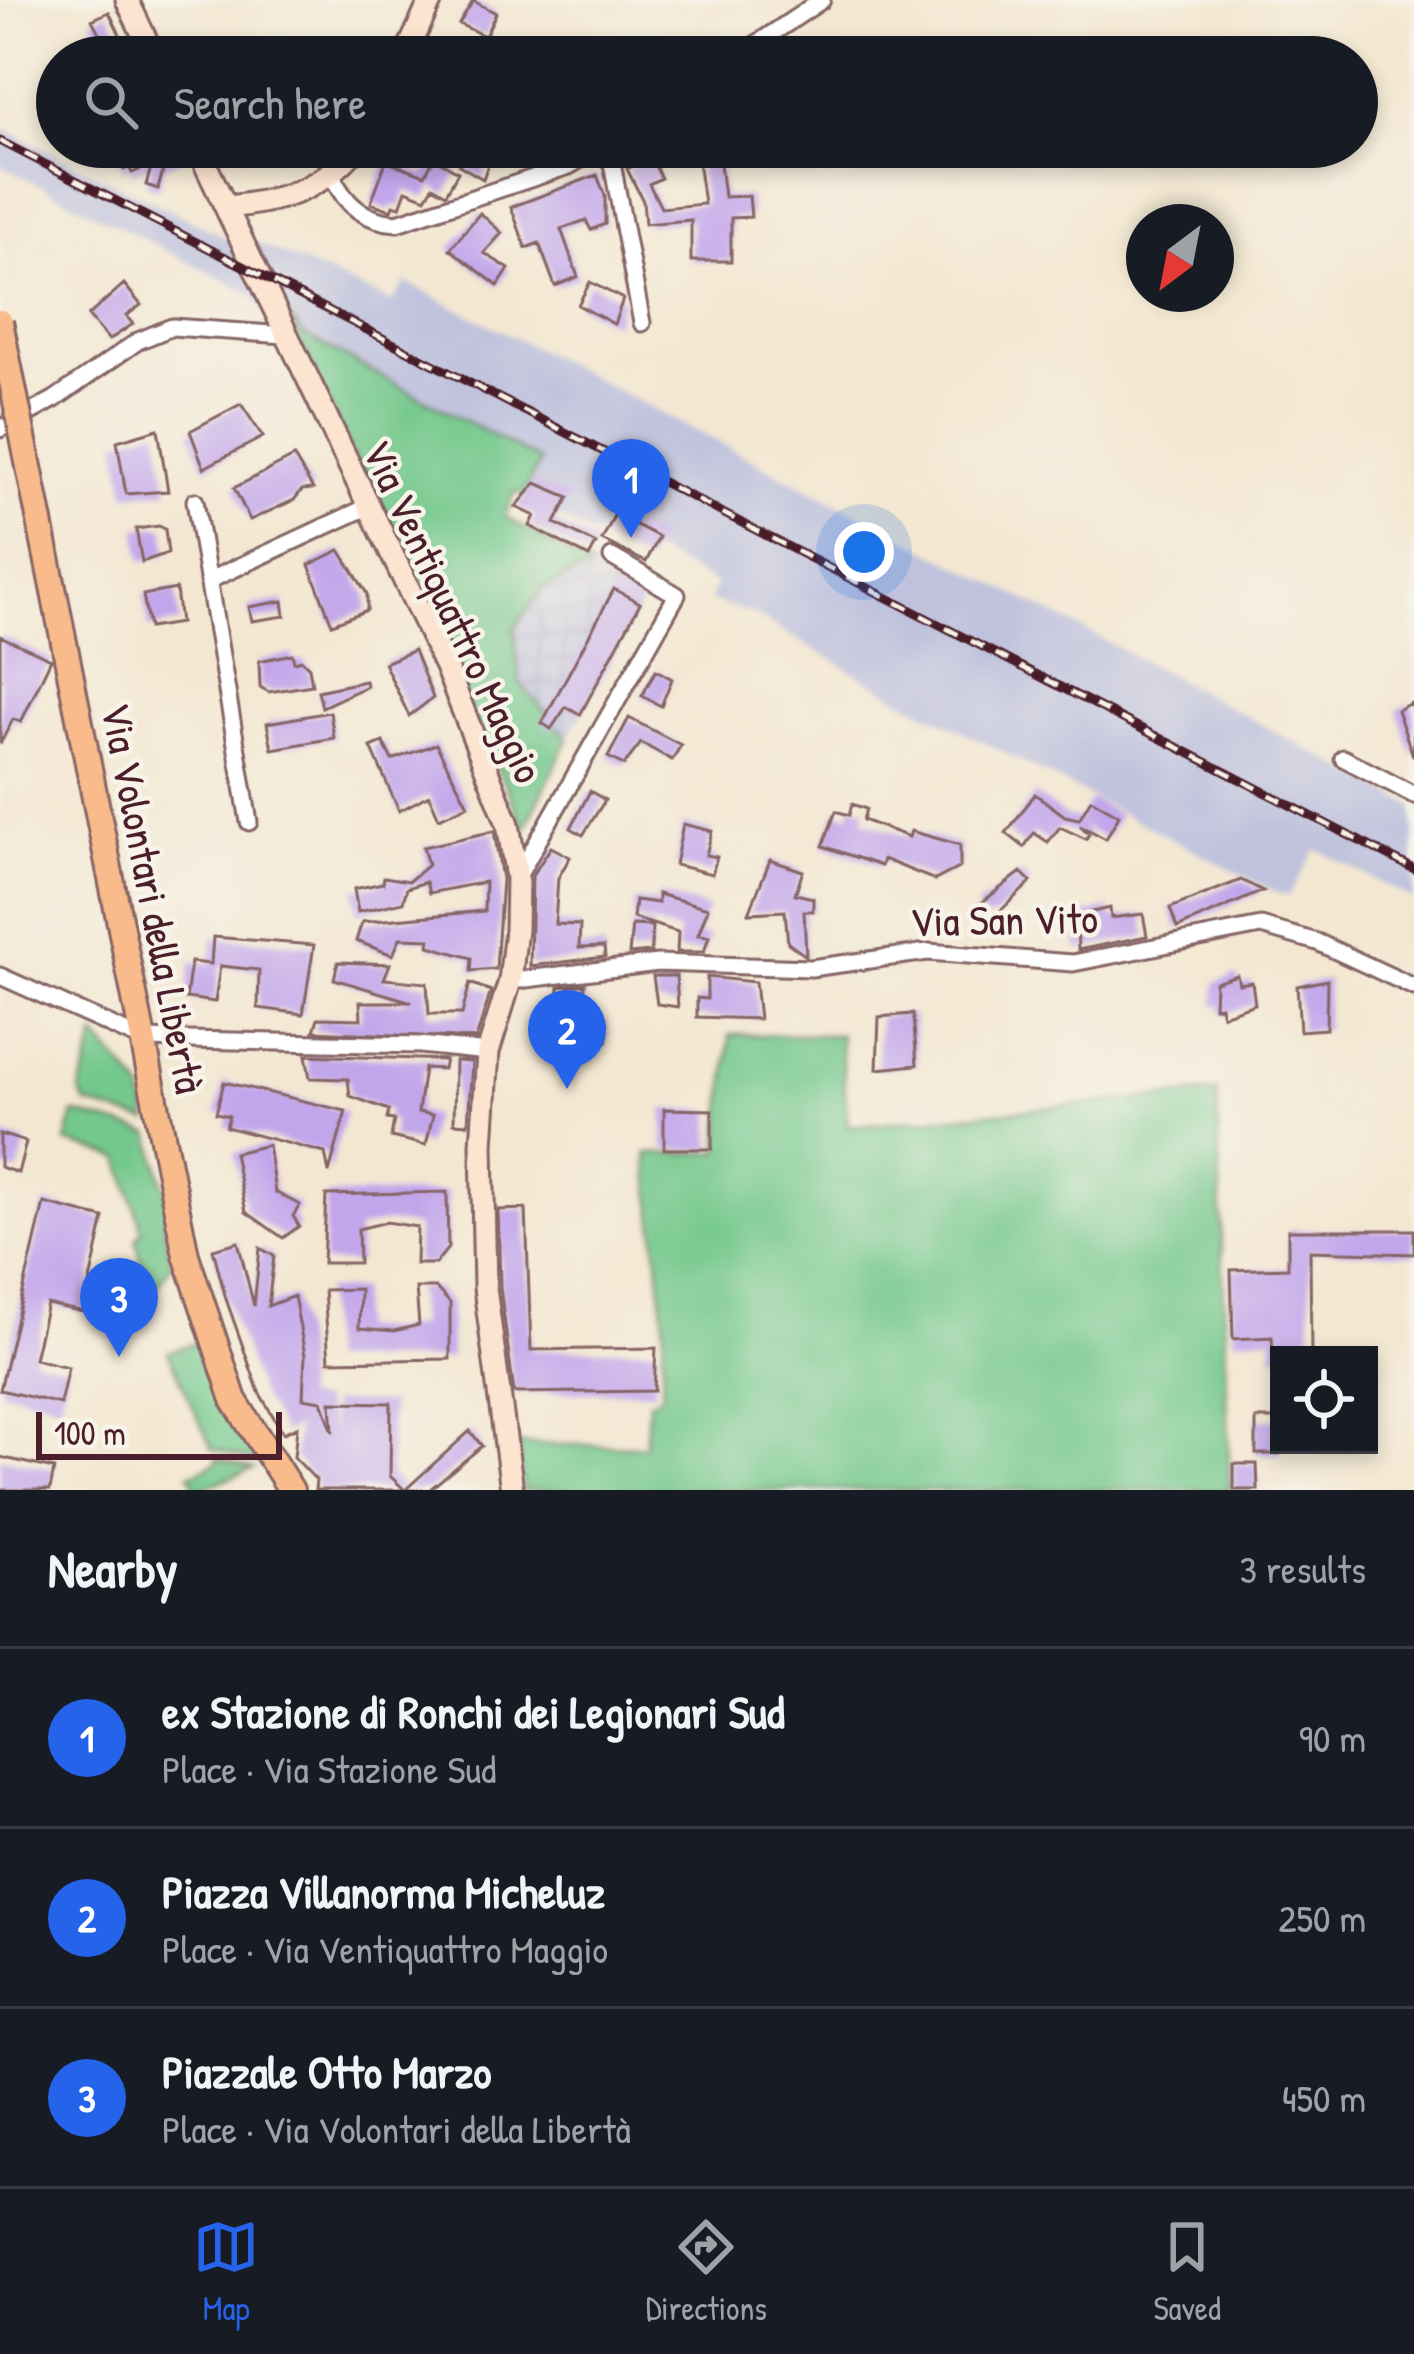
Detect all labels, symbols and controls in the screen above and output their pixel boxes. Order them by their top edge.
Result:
search box [36,36,1378,168]
icon: search [78,69,144,135]
text: Search here [174,72,366,133]
north arrow [1126,204,1234,312]
street label: Via Ventiquattro Maggio [350,430,558,792]
pin: 1 [592,439,670,538]
your location [834,522,894,582]
street label: Via Volontari della Libertà [88,698,220,1098]
street label: Via San Vito [910,889,1098,949]
pin: 2 [528,990,606,1089]
pin: 3 [80,1258,158,1357]
map controls [1270,1346,1378,1454]
button: locate [1270,1346,1378,1454]
scale bar [36,1406,282,1459]
text: 100 m [54,1411,126,1455]
text: Nearby [48,1534,178,1603]
text: 3 results [1240,1542,1366,1595]
text: ex Stazione di Ronchi dei Legionari Sud [162,1681,785,1742]
text: 1 [80,1711,94,1764]
text: 90 m [1299,1711,1366,1764]
text: Place · Via Stazione Sud [162,1742,496,1795]
text: Piazza Villanorma Micheluz [162,1861,605,1922]
text: 2 [78,1891,96,1944]
text: 250 m [1278,1891,1366,1944]
text: Place · Via Ventiquattro Maggio [162,1922,608,1975]
text: Piazzale Otto Marzo [162,2041,491,2102]
text: 3 [78,2071,96,2124]
text: 450 m [1282,2071,1366,2124]
text: Place · Via Volontari della Libertà [162,2102,631,2155]
tab: Map [193,2214,259,2330]
tab: Directions [646,2214,767,2330]
tab: Saved [1153,2214,1221,2330]

